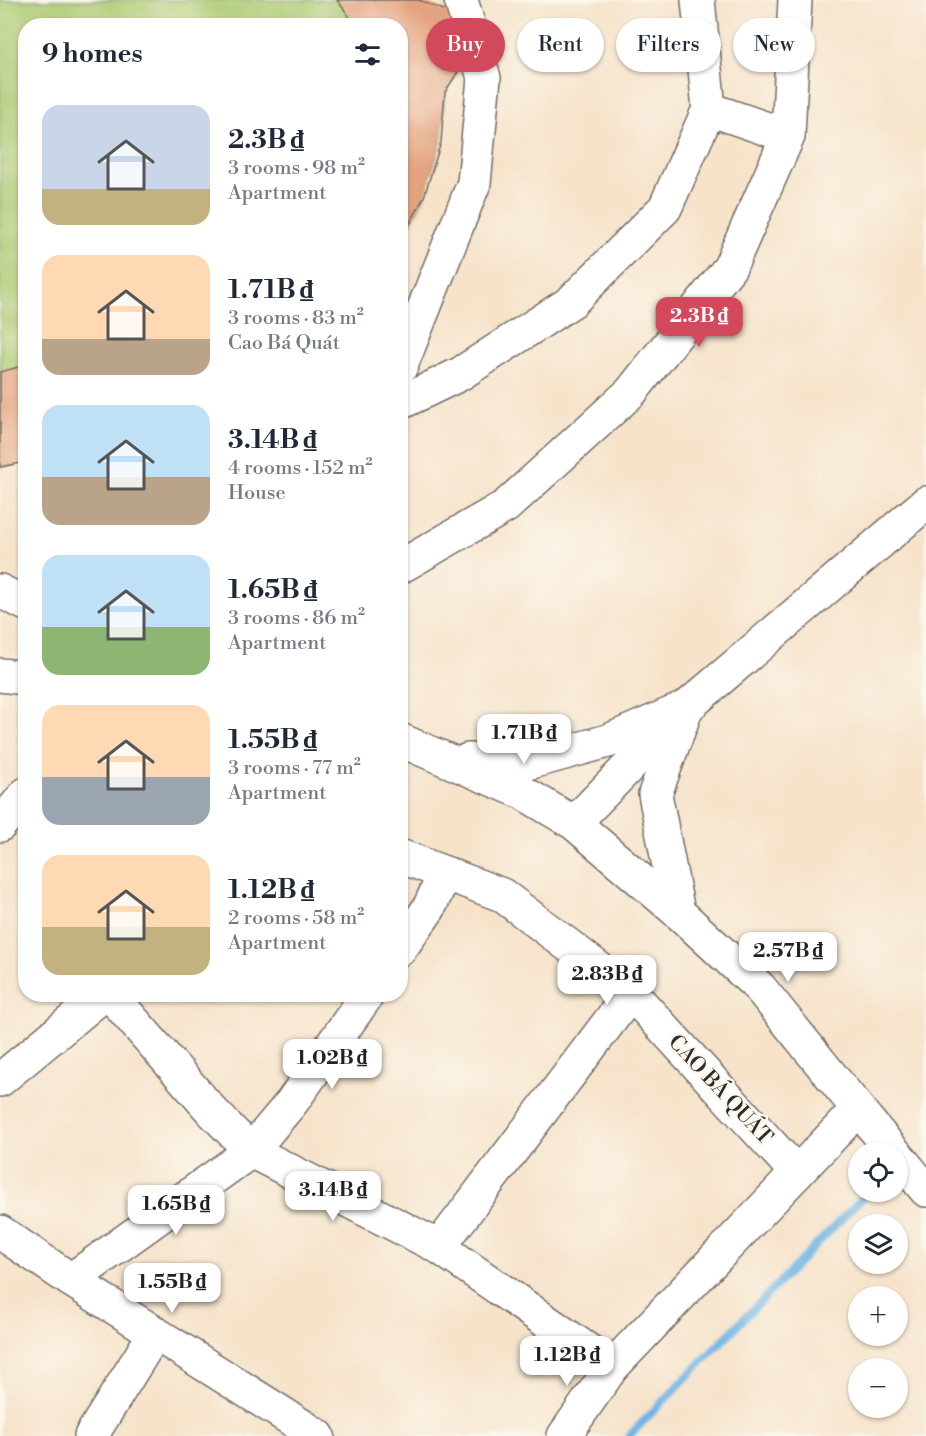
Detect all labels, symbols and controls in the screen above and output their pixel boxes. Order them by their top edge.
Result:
chip: Buy [426,18,505,72]
chip: Rent [517,18,604,72]
chip: Filters [616,18,721,72]
chip: New [733,18,815,72]
text: 9 homes [42,38,143,70]
icon: filters [351,38,384,71]
text: 2.3B ₫ [228,124,304,156]
icon: home [90,129,162,201]
text: 3 rooms · 98 m² [228,156,365,181]
text: Apartment [228,181,326,206]
text: 1.71B ₫ [228,274,313,306]
icon: home [90,279,162,351]
pin: 2.3B ₫ [650,297,748,348]
text: 2.3B ₫ [670,304,728,329]
text: 3 rooms · 83 m² [228,306,364,331]
text: Cao Bá Quát [228,331,340,356]
text: 3.14B ₫ [228,424,317,456]
icon: home [90,429,162,501]
text: 4 rooms · 152 m² [228,456,372,481]
text: House [228,481,286,506]
text: 1.65B ₫ [228,574,317,606]
icon: home [90,579,162,651]
text: 3 rooms · 86 m² [228,606,365,631]
text: Apartment [228,631,326,656]
pin: 1.71B ₫ [469,714,579,765]
text: 1.71B ₫ [491,721,557,746]
text: 1.55B ₫ [228,724,317,756]
icon: home [90,729,162,801]
text: 3 rooms · 77 m² [228,756,361,781]
text: Apartment [228,781,326,806]
text: 1.12B ₫ [228,874,314,906]
icon: home [90,879,162,951]
text: 2 rooms · 58 m² [228,906,364,931]
text: Apartment [228,931,326,956]
pin: 2.57B ₫ [733,932,843,983]
text: 2.57B ₫ [753,939,823,964]
pin: 2.83B ₫ [552,955,662,1006]
text: 2.83B ₫ [571,962,643,987]
street label: CAO BÁ QUÁT [662,1028,779,1151]
pin: 1.02B ₫ [277,1039,387,1090]
text: 1.02B ₫ [297,1046,367,1071]
map controls [848,1142,908,1418]
button: locate [848,1142,908,1202]
pin: 3.14B ₫ [278,1171,388,1222]
text: 3.14B ₫ [299,1178,367,1203]
pin: 1.65B ₫ [121,1185,231,1236]
text: 1.65B ₫ [142,1192,210,1217]
button: layers [848,1214,908,1274]
pin: 1.55B ₫ [117,1263,227,1314]
text: 1.55B ₫ [138,1270,206,1295]
button: + [848,1286,908,1346]
pin: 1.12B ₫ [512,1336,622,1387]
text: 1.12B ₫ [534,1343,600,1368]
button: − [848,1358,908,1418]

